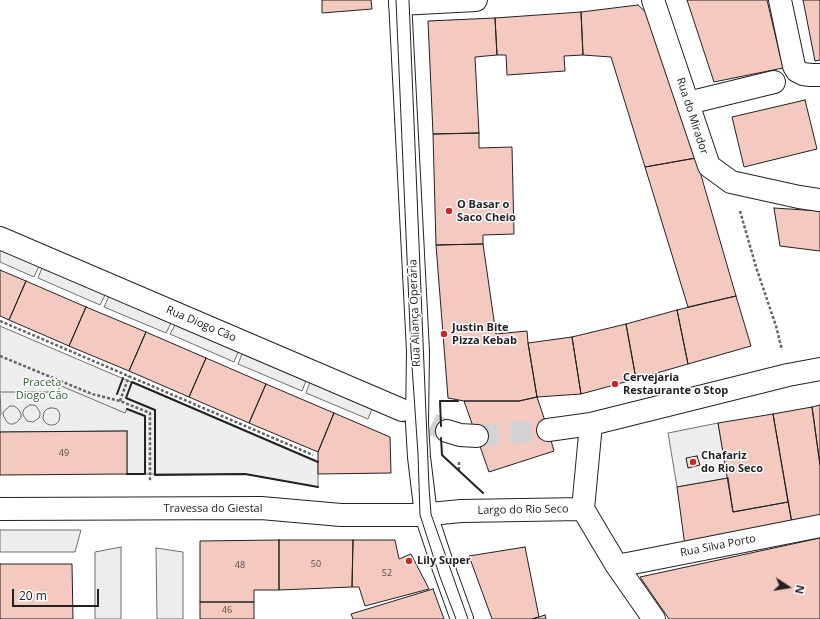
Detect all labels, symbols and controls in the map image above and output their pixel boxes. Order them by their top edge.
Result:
street label: Rua do Mirador [673,76,711,156]
place label: O Basar o Saco Cheio [457,198,516,224]
marker: O Basar o Saco Cheio [444,206,454,216]
street label: Rua Aliança Operária [407,259,423,367]
street label: Rua Diogo Cão [164,303,238,345]
place label: Justin Bite Pizza Kebab [452,321,517,347]
marker: Justin Bite Pizza Kebab [439,329,449,339]
place label: Cervejaria Restaurante o Stop [623,371,728,397]
park label: Praceta Diogo Cão [16,376,68,402]
marker: Cervejaria Restaurante o Stop [610,379,620,389]
house number: 49 [59,448,69,458]
place label: Chafariz do Rio Seco [701,449,763,475]
marker: Chafariz do Rio Seco [688,457,698,467]
street label: Travessa do Giestal [164,502,262,516]
street label: Largo do Rio Seco [477,503,569,517]
street label: Rua Silva Porto [679,532,757,560]
place label: Lily Super [417,554,471,568]
marker: Lily Super [404,556,414,566]
house number: 50 [311,559,321,569]
house number: 48 [235,560,245,570]
north arrow [768,567,808,607]
house number: 52 [382,568,392,578]
scale bar [14,581,101,607]
text: N [792,584,808,596]
text: 20 m [19,587,47,604]
house number: 46 [222,605,232,615]

